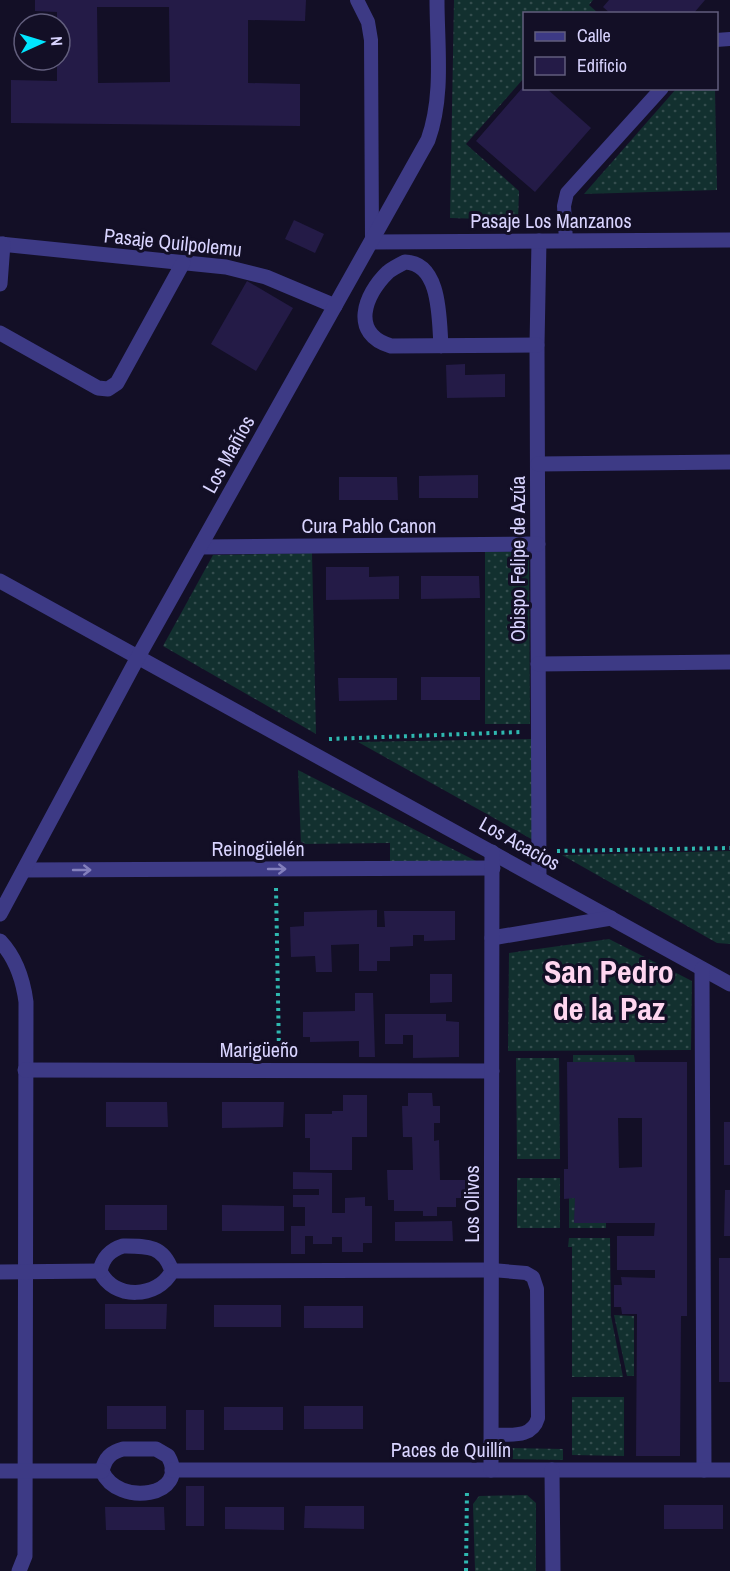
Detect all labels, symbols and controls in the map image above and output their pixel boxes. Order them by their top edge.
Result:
north arrow [12,12,72,72]
legend [523,12,718,90]
text: Calle [577,23,611,48]
text: N [46,35,68,46]
text: Edificio [577,53,627,78]
street label: Pasaje Los Manzanos [470,207,632,234]
street label: Pasaje Quilpolemu [103,221,243,263]
street label: Los Mañíos [196,410,260,498]
street label: Obispo Felipe de Azúa [504,476,531,642]
street label: Cura Pablo Canon [302,512,436,539]
street label: Los Acacios [475,810,565,876]
street label: Reinogüelén [212,835,305,862]
one-way arrow [267,863,287,875]
one-way arrow [72,864,92,876]
district label: San Pedro de la Paz [544,950,674,1030]
street label: Marigüeño [220,1036,298,1063]
street label: Los Olivos [458,1165,485,1243]
street label: Paces de Quillín [391,1436,511,1463]

